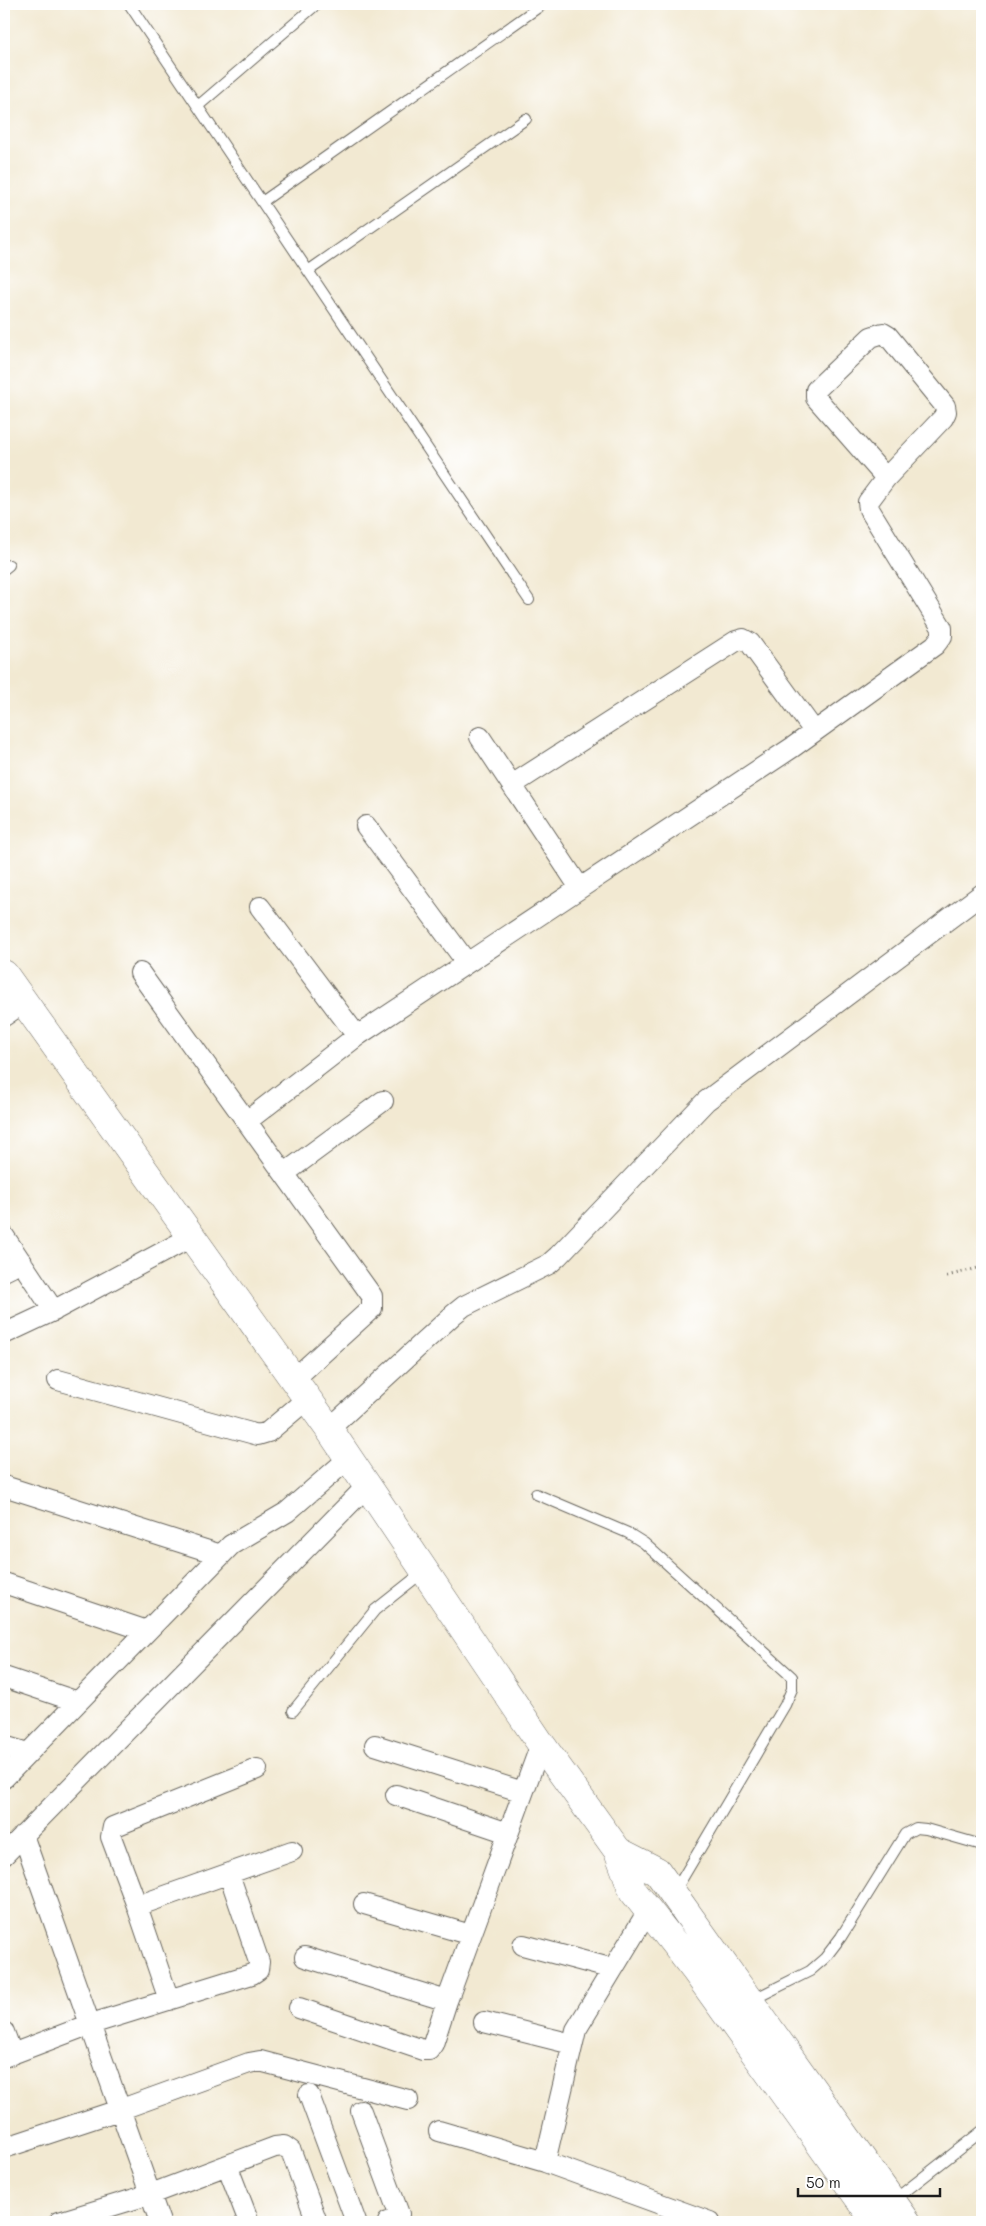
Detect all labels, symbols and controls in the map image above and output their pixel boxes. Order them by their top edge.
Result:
scale bar [798,2166,941,2198]
text: 50 m [806,2172,841,2192]

